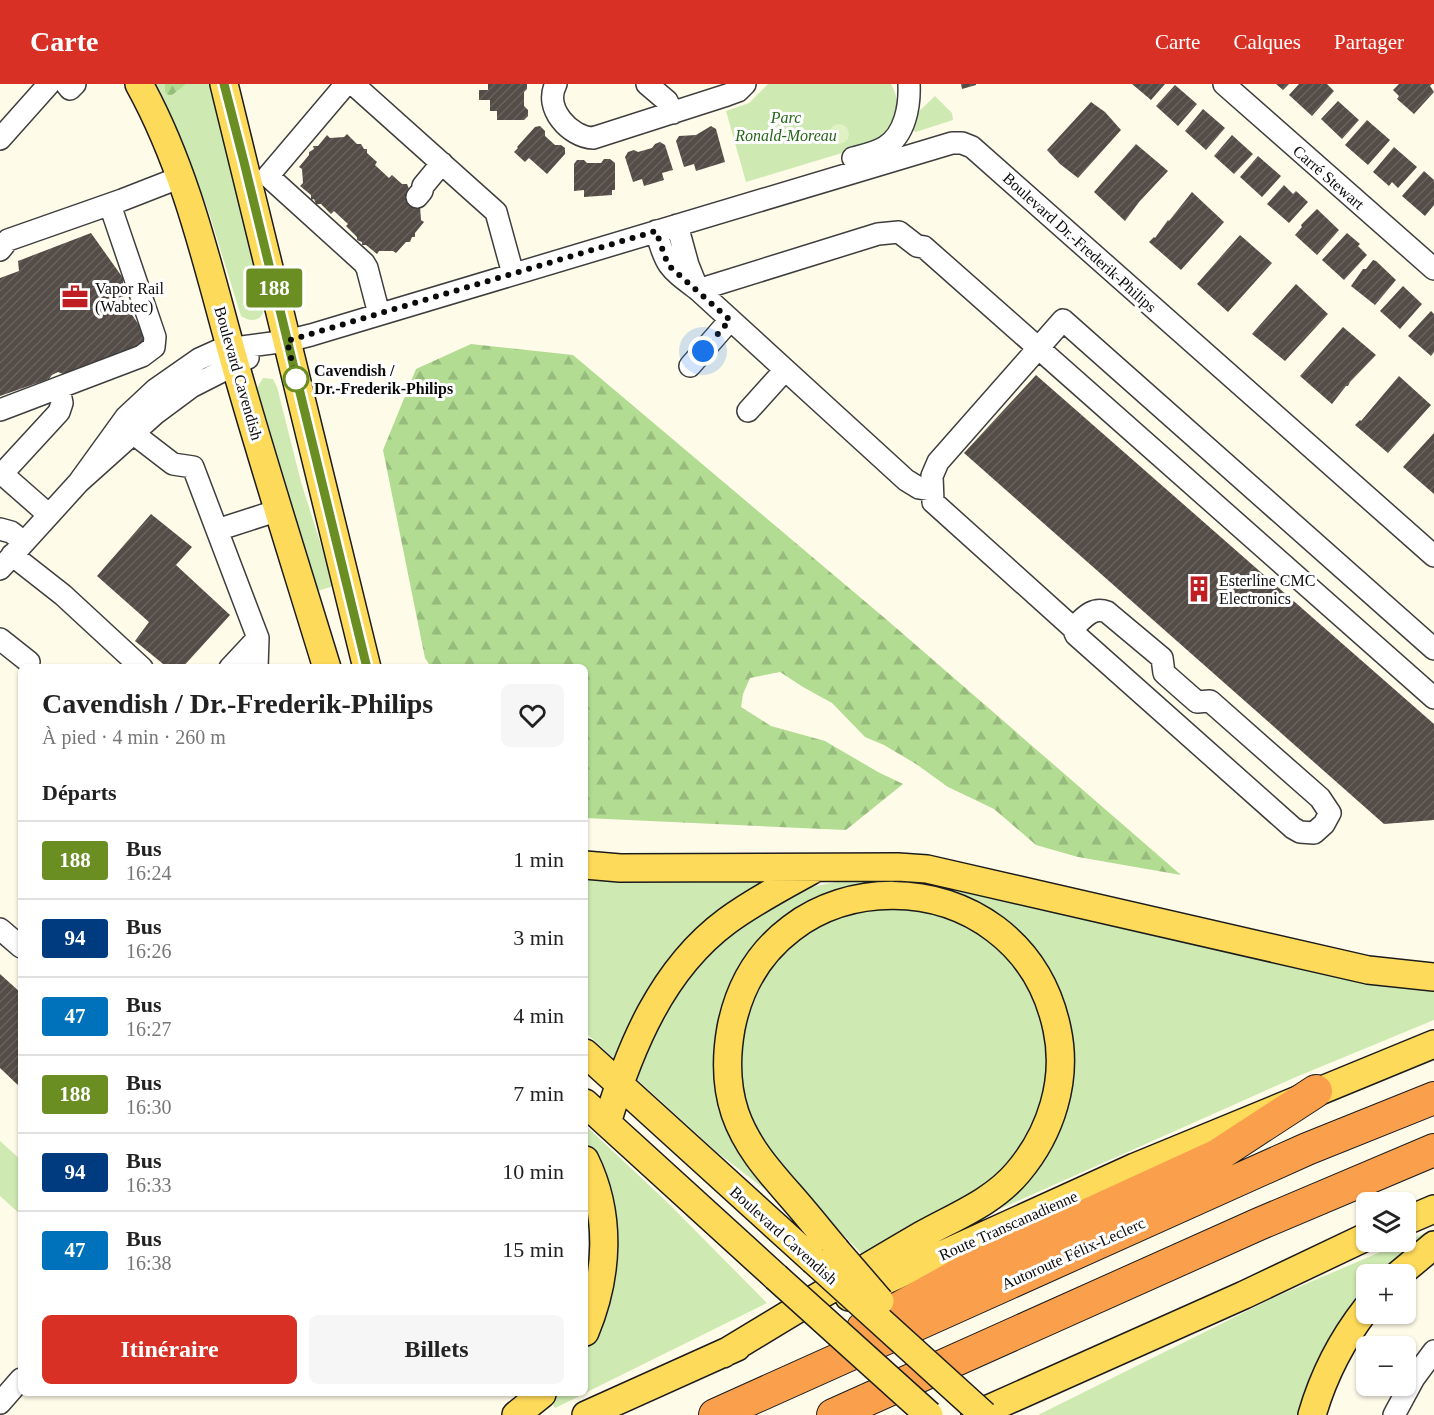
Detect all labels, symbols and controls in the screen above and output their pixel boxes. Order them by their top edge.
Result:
text: Carte [30,26,98,57]
text: Carte [1155,30,1200,54]
text: Calques [1233,30,1301,54]
text: Partager [1334,30,1404,54]
park label: Parc Ronald-Moreau [734,109,837,144]
street label: Carré Stewart [1290,142,1368,213]
street label: Boulevard Dr.-Frederik-Philips [999,169,1160,316]
line badge: 188 [240,268,308,308]
text: 188 [258,276,290,300]
place label: Vapor Rail (Wabtec) [95,280,164,316]
office icon: Vapor Rail (Wabtec) [60,282,90,312]
street label: Boulevard Cavendish [211,304,266,442]
your location [688,336,718,366]
place label: Cavendish / Dr.-Frederik-Philips [314,362,453,398]
marker: Cavendish / Dr.-Frederik-Philips [283,366,309,392]
place label: Esterline CMC Electronics [1219,572,1315,607]
building icon: Esterline CMC Electronics [1184,574,1214,604]
button: heart [501,684,564,747]
text: Cavendish / Dr.-Frederik-Philips [42,688,433,719]
text: À pied · 4 min · 260 m [42,726,226,748]
text: Départs [42,780,117,805]
text: Bus [126,836,161,861]
text: 1 min [513,847,564,872]
text: 188 [59,848,91,872]
text: 16:24 [126,862,172,884]
text: Bus [126,914,161,939]
text: 3 min [513,925,564,950]
text: 94 [65,926,86,950]
text: 16:26 [126,940,172,962]
text: Bus [126,992,161,1017]
text: 4 min [513,1003,564,1028]
text: 47 [65,1004,86,1028]
text: 16:27 [126,1018,172,1040]
text: Bus [126,1070,161,1095]
text: 7 min [513,1081,564,1106]
text: 188 [59,1082,91,1106]
text: 16:30 [126,1096,172,1118]
text: Bus [126,1148,161,1173]
text: 10 min [502,1159,564,1184]
text: 94 [65,1160,86,1184]
text: 16:33 [126,1174,172,1196]
street label: Boulevard Cavendish [727,1183,841,1288]
street label: Route Transcanadienne [936,1187,1080,1264]
map controls [1356,1192,1416,1396]
button: layers [1356,1192,1416,1252]
street label: Autoroute Félix-Leclerc [999,1214,1147,1293]
text: Bus [126,1226,161,1251]
text: 15 min [502,1237,564,1262]
text: 47 [65,1238,86,1262]
text: 16:38 [126,1252,172,1274]
button: + [1356,1264,1416,1324]
button: Itinéraire [42,1315,297,1384]
button: Billets [309,1315,564,1384]
button: − [1356,1336,1416,1396]

